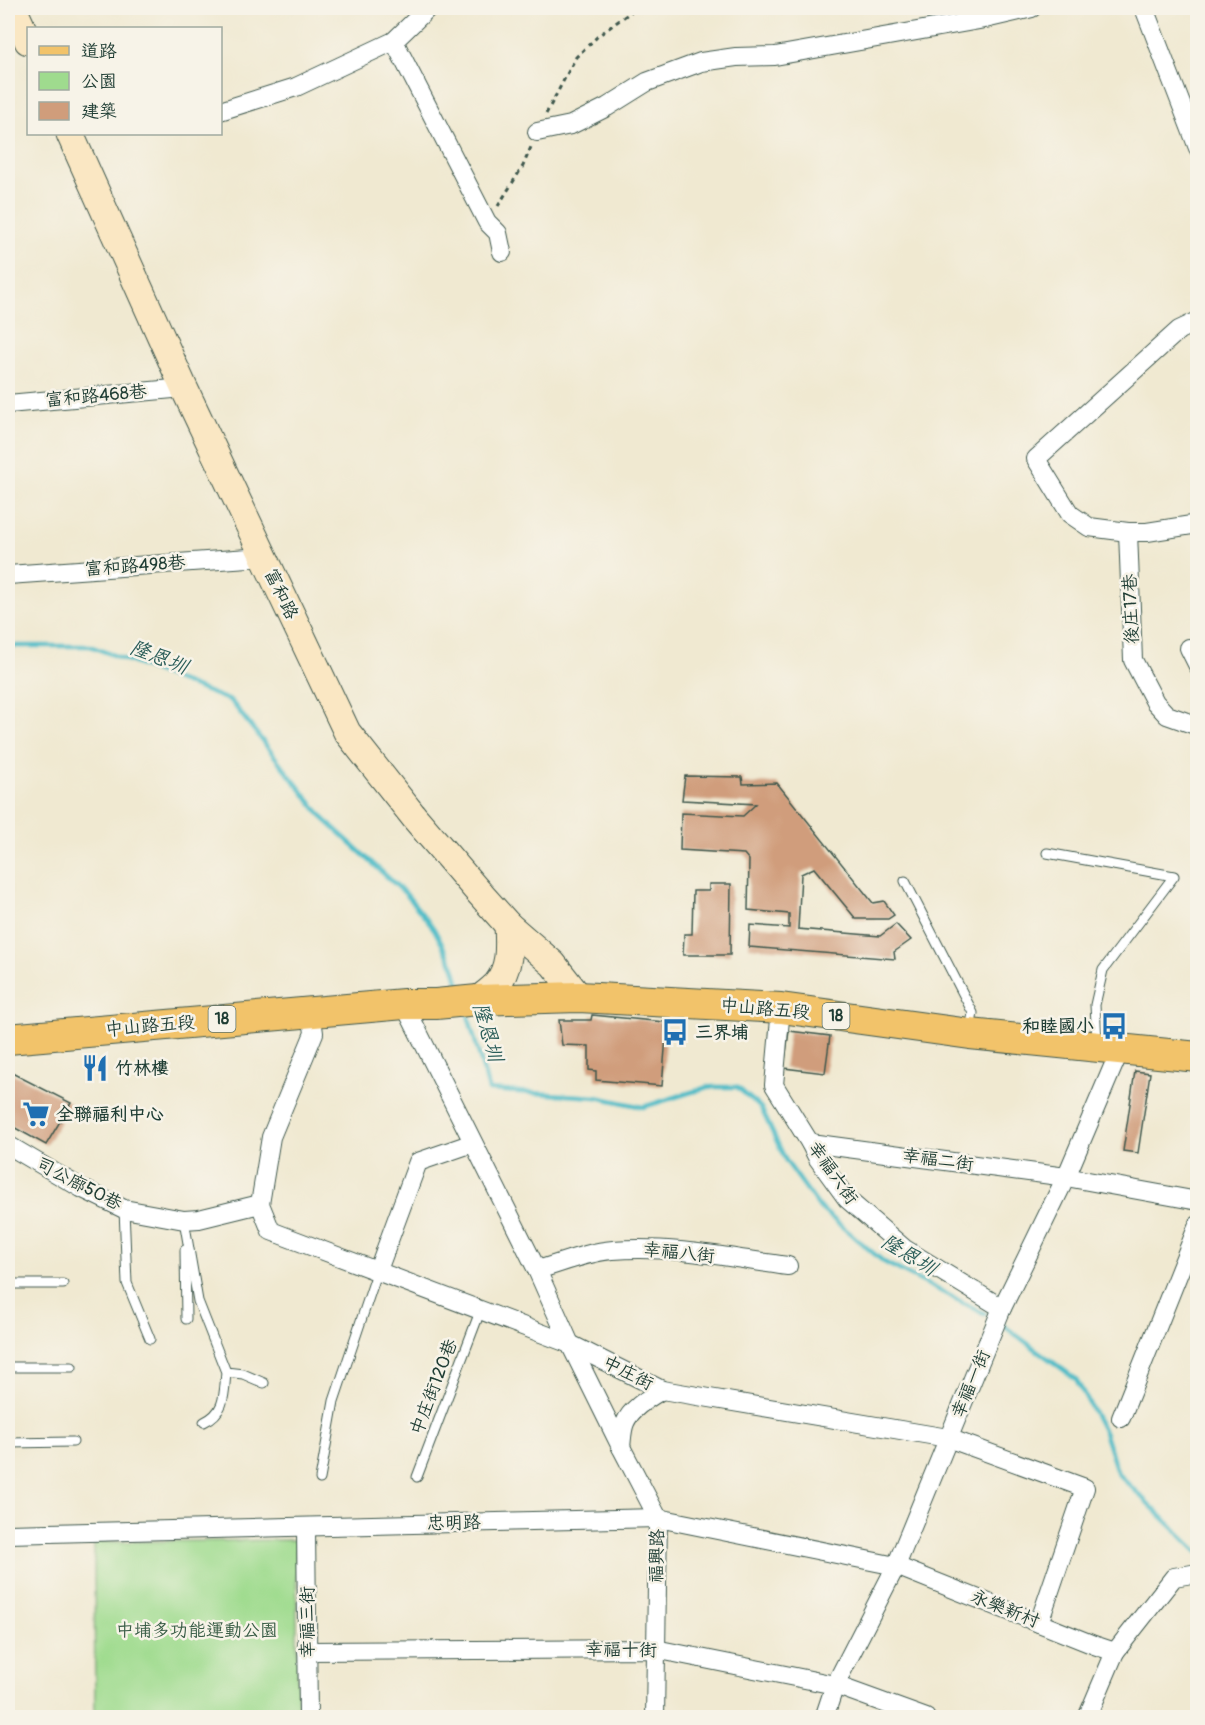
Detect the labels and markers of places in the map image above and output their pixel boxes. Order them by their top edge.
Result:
bus stop icon: 和睦國小 [1099,1011,1129,1041]
place label: 和睦國小 [1022,1015,1094,1038]
bus stop icon: 三界埔 [660,1017,690,1047]
place label: 三界埔 [695,1021,749,1044]
restaurant icon: 竹林樓 [80,1053,110,1083]
place label: 竹林樓 [115,1057,169,1080]
supermarket icon: 全聯福利中心 [21,1099,51,1129]
place label: 全聯福利中心 [56,1103,164,1126]

